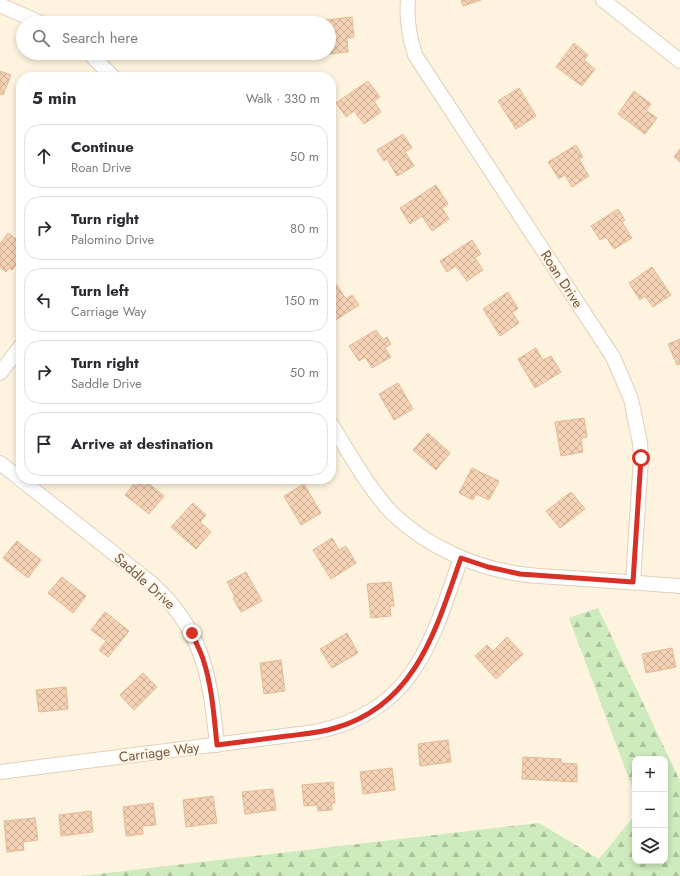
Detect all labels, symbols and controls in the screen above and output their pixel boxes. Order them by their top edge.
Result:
search box [16,16,336,60]
icon: search [30,27,52,49]
text: Search here [62,27,138,49]
text: 5 min [32,86,76,110]
text: Walk · 330 m [246,89,320,108]
text: Continue [71,136,134,158]
icon: ahead [33,145,55,167]
text: 50 m [290,147,319,166]
text: Roan Drive [71,158,131,177]
text: Turn right [71,208,139,230]
icon: right [33,217,55,239]
text: 80 m [290,219,319,238]
text: Palomino Drive [71,230,154,249]
street label: Roan Drive [536,246,588,312]
text: Turn left [71,280,129,302]
icon: left [33,289,55,311]
text: 150 m [284,291,319,310]
text: Carriage Way [71,302,146,321]
text: Turn right [71,352,139,374]
icon: right [33,361,55,383]
text: 50 m [290,363,319,382]
text: Saddle Drive [71,374,142,393]
icon: arrive [33,433,55,455]
text: Arrive at destination [71,433,213,455]
route start [632,449,650,467]
street label: Saddle Drive [110,548,180,614]
route end [183,624,201,642]
street label: Carriage Way [118,737,201,767]
map controls [632,756,668,864]
button: + [632,756,668,792]
button: − [632,792,668,828]
button: layers [632,828,668,864]

